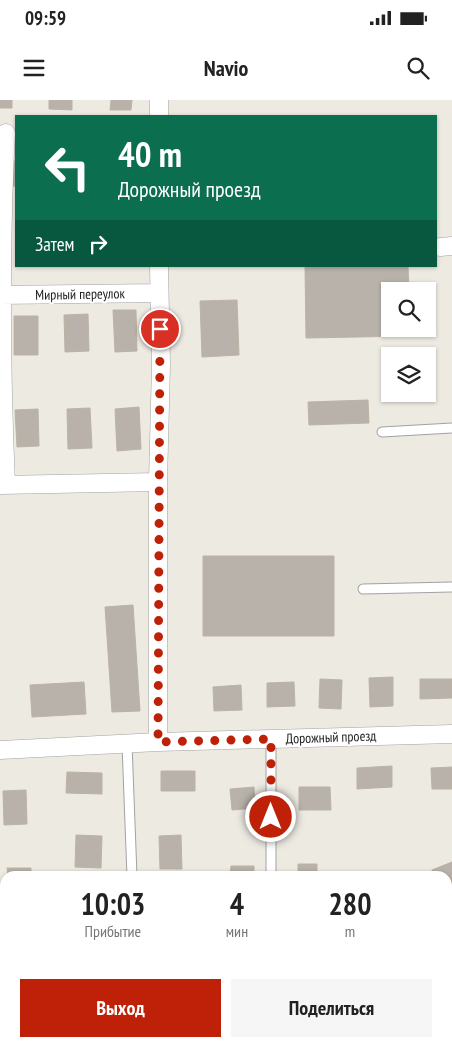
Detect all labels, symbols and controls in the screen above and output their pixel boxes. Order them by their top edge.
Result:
text: 09:59 [25,6,66,30]
icon: menu [20,54,48,82]
text: Navio [204,54,248,82]
icon: search [404,54,432,82]
text: 40 m [118,131,182,177]
icon: left [35,135,100,200]
text: Дорожный проезд [118,175,261,203]
icon: right [84,230,112,258]
text: Затем [35,232,74,256]
map controls [381,282,436,402]
button: search [381,282,436,337]
street label: Мирный переулок [35,284,126,304]
pin [139,308,181,350]
icon: arrive [146,315,174,343]
button: layers [381,347,436,402]
street label: Дорожный проезд [285,726,377,748]
position arrow [244,790,296,842]
text: 10:03 [80,884,145,923]
text: 4 [230,884,244,923]
text: 280 [329,884,372,923]
text: Прибытие [85,921,141,941]
text: мин [226,921,248,941]
text: m [345,921,355,941]
button: Выход [20,979,221,1037]
button: Поделиться [231,979,432,1037]

